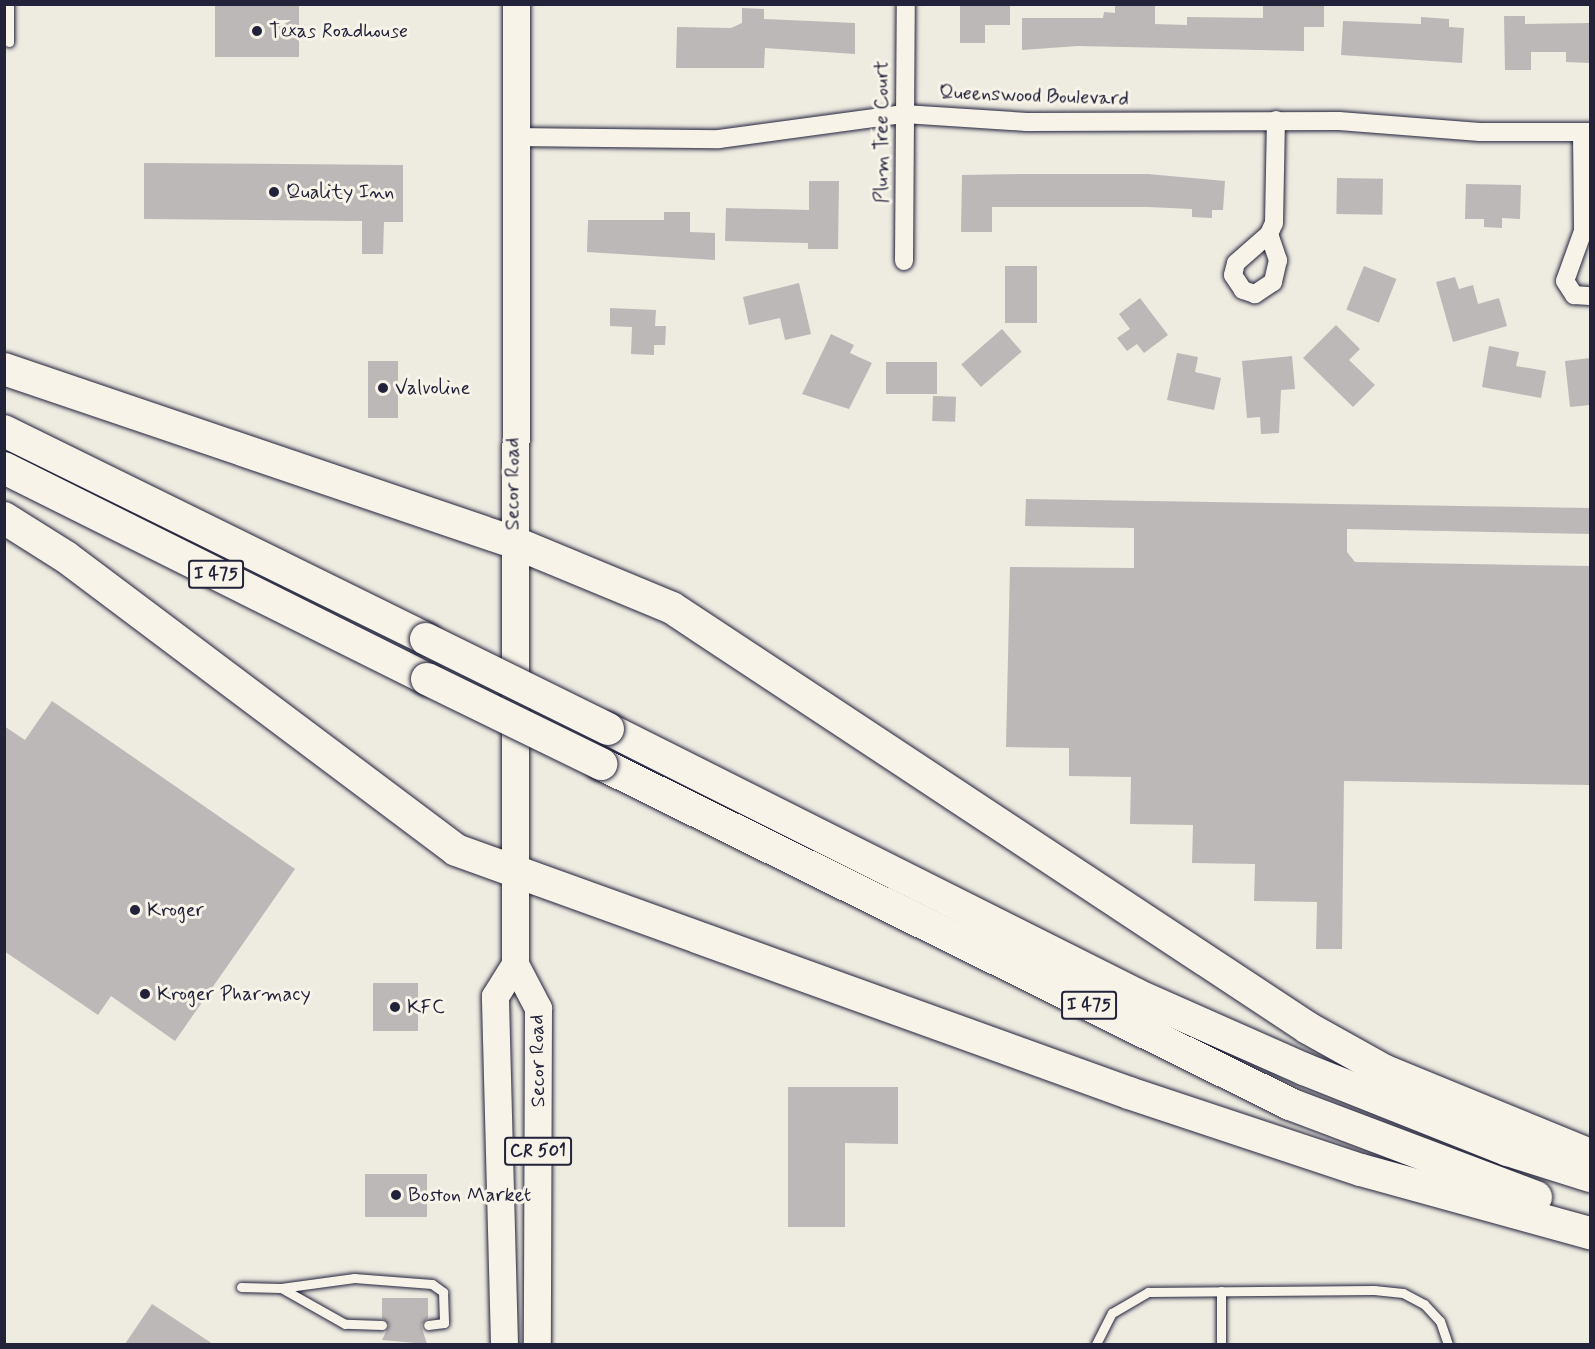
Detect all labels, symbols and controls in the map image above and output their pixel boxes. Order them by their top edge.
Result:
place label: Texas Roadhouse [269,19,406,43]
marker: Texas Roadhouse [250,24,264,38]
street label: Plum Tree Court [870,61,894,203]
street label: Queenswood Boulevard [940,81,1128,111]
place label: Quality Inn [286,180,391,204]
marker: Quality Inn [267,185,281,199]
place label: Valvoline [395,376,470,400]
marker: Valvoline [376,381,390,395]
street label: Secor Road [501,437,525,531]
road number: I 475 [188,559,244,589]
place label: Kroger [147,898,204,922]
marker: Kroger [128,903,142,917]
place label: Kroger Pharmacy [157,982,305,1006]
marker: Kroger Pharmacy [138,987,152,1001]
road number: I 475 [1060,990,1118,1020]
place label: KFC [407,995,445,1019]
marker: KFC [388,1000,402,1014]
street label: Secor Road [525,1014,551,1108]
road number: CR 501 [504,1136,572,1166]
place label: Boston Market [408,1183,533,1207]
marker: Boston Market [389,1188,403,1202]

